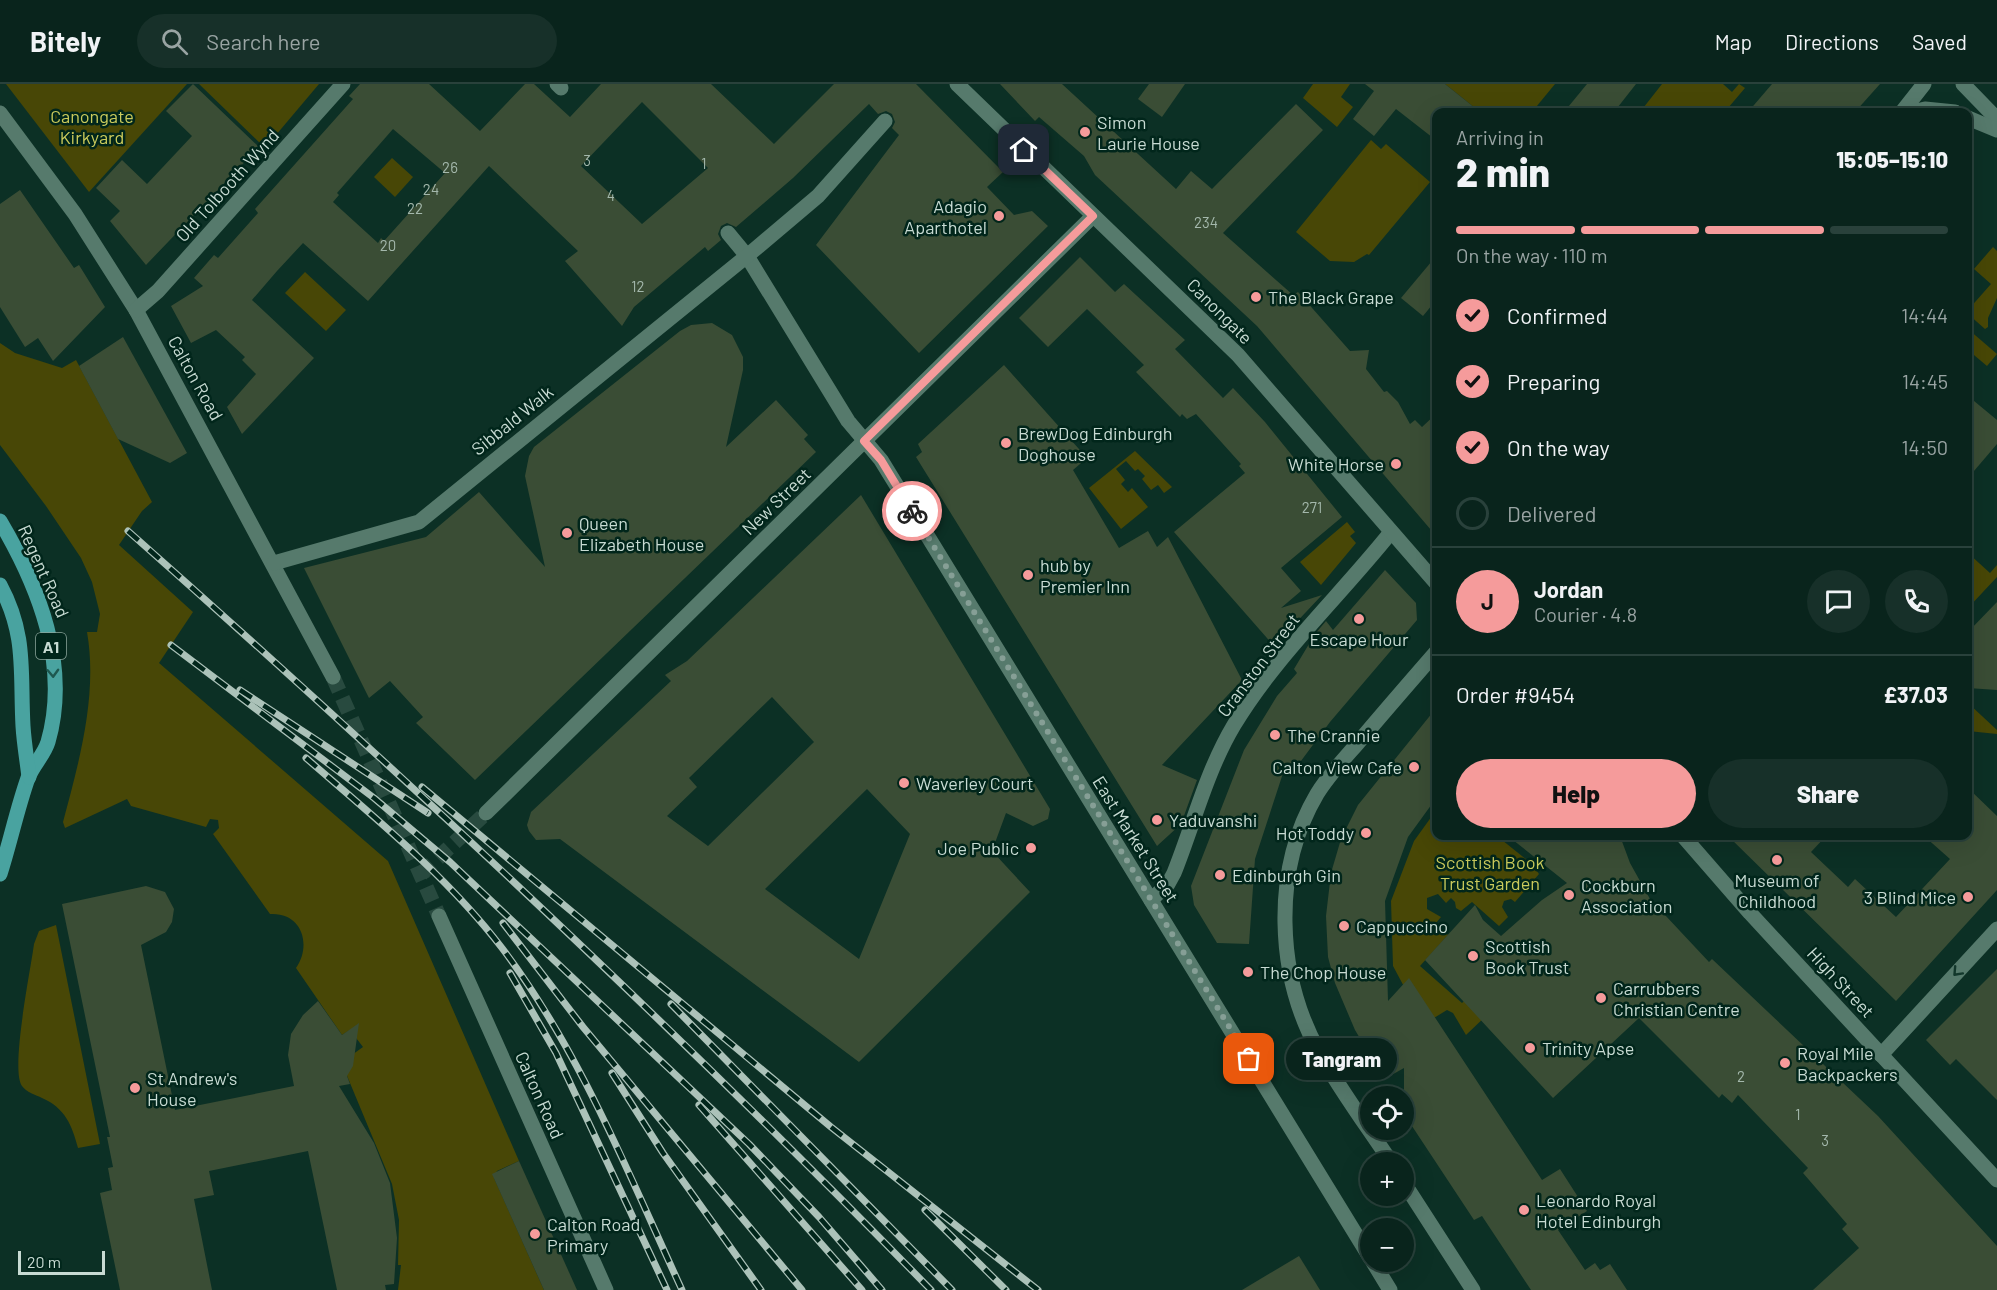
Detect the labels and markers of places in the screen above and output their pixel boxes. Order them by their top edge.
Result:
place label: Simon Laurie House [1097,111,1200,154]
pin [998,124,1049,175]
marker: Simon Laurie House [1078,125,1092,139]
place label: Adagio Aparthotel [904,195,987,238]
marker: Adagio Aparthotel [992,209,1006,223]
place label: The Black Grape [1268,286,1394,308]
marker: The Black Grape [1249,290,1263,304]
place label: BrewDog Edinburgh Doghouse [1018,422,1172,465]
marker: BrewDog Edinburgh Doghouse [999,436,1013,450]
place label: White Horse [1288,453,1384,475]
marker: White Horse [1389,457,1403,471]
place label: Queen Elizabeth House [579,512,704,555]
marker: Queen Elizabeth House [560,526,574,540]
place label: hub by Premier Inn [1040,554,1130,597]
marker: hub by Premier Inn [1021,568,1035,582]
marker: Escape Hour [1352,612,1366,626]
place label: Escape Hour [1310,628,1409,650]
place label: The Crannie [1287,724,1380,746]
marker: The Crannie [1268,728,1282,742]
place label: Calton View Cafe [1272,756,1402,778]
marker: Calton View Cafe [1407,760,1421,774]
place label: Waverley Court [916,772,1034,794]
marker: Waverley Court [897,776,911,790]
place label: Yaduvanshi [1169,809,1257,831]
marker: Yaduvanshi [1150,813,1164,827]
place label: Hot Toddy [1276,822,1354,844]
marker: Hot Toddy [1359,826,1373,840]
place label: Joe Public [937,837,1019,859]
marker: Joe Public [1024,841,1038,855]
marker: Museum of Childhood [1770,853,1784,867]
place label: Edinburgh Gin [1232,864,1341,886]
marker: Edinburgh Gin [1213,868,1227,882]
place label: Museum of Childhood [1734,869,1820,912]
place label: Cockburn Association [1581,874,1673,917]
place label: 3 Blind Mice [1864,886,1956,908]
marker: Cockburn Association [1562,888,1576,902]
marker: 3 Blind Mice [1961,890,1975,904]
place label: Cappuccino [1356,915,1448,937]
marker: Cappuccino [1337,919,1351,933]
place label: Scottish Book Trust [1485,935,1569,978]
marker: Scottish Book Trust [1466,949,1480,963]
place label: The Chop House [1260,961,1386,983]
marker: The Chop House [1241,965,1255,979]
place label: Carrubbers Christian Centre [1613,977,1740,1020]
marker: Carrubbers Christian Centre [1594,991,1608,1005]
pin [1223,1033,1274,1084]
place label: Trinity Apse [1542,1037,1634,1059]
callout: Tangram [1285,1038,1396,1080]
marker: Trinity Apse [1523,1041,1537,1055]
place label: Royal Mile Backpackers [1797,1042,1898,1085]
marker: Royal Mile Backpackers [1778,1056,1792,1070]
place label: St Andrew's House [147,1067,237,1110]
marker: St Andrew's House [128,1081,142,1095]
place label: Leonardo Royal Hotel Edinburgh [1536,1189,1661,1232]
marker: Leonardo Royal Hotel Edinburgh [1517,1203,1531,1217]
place label: Calton Road Primary [547,1213,640,1256]
marker: Calton Road Primary [528,1227,542,1241]

